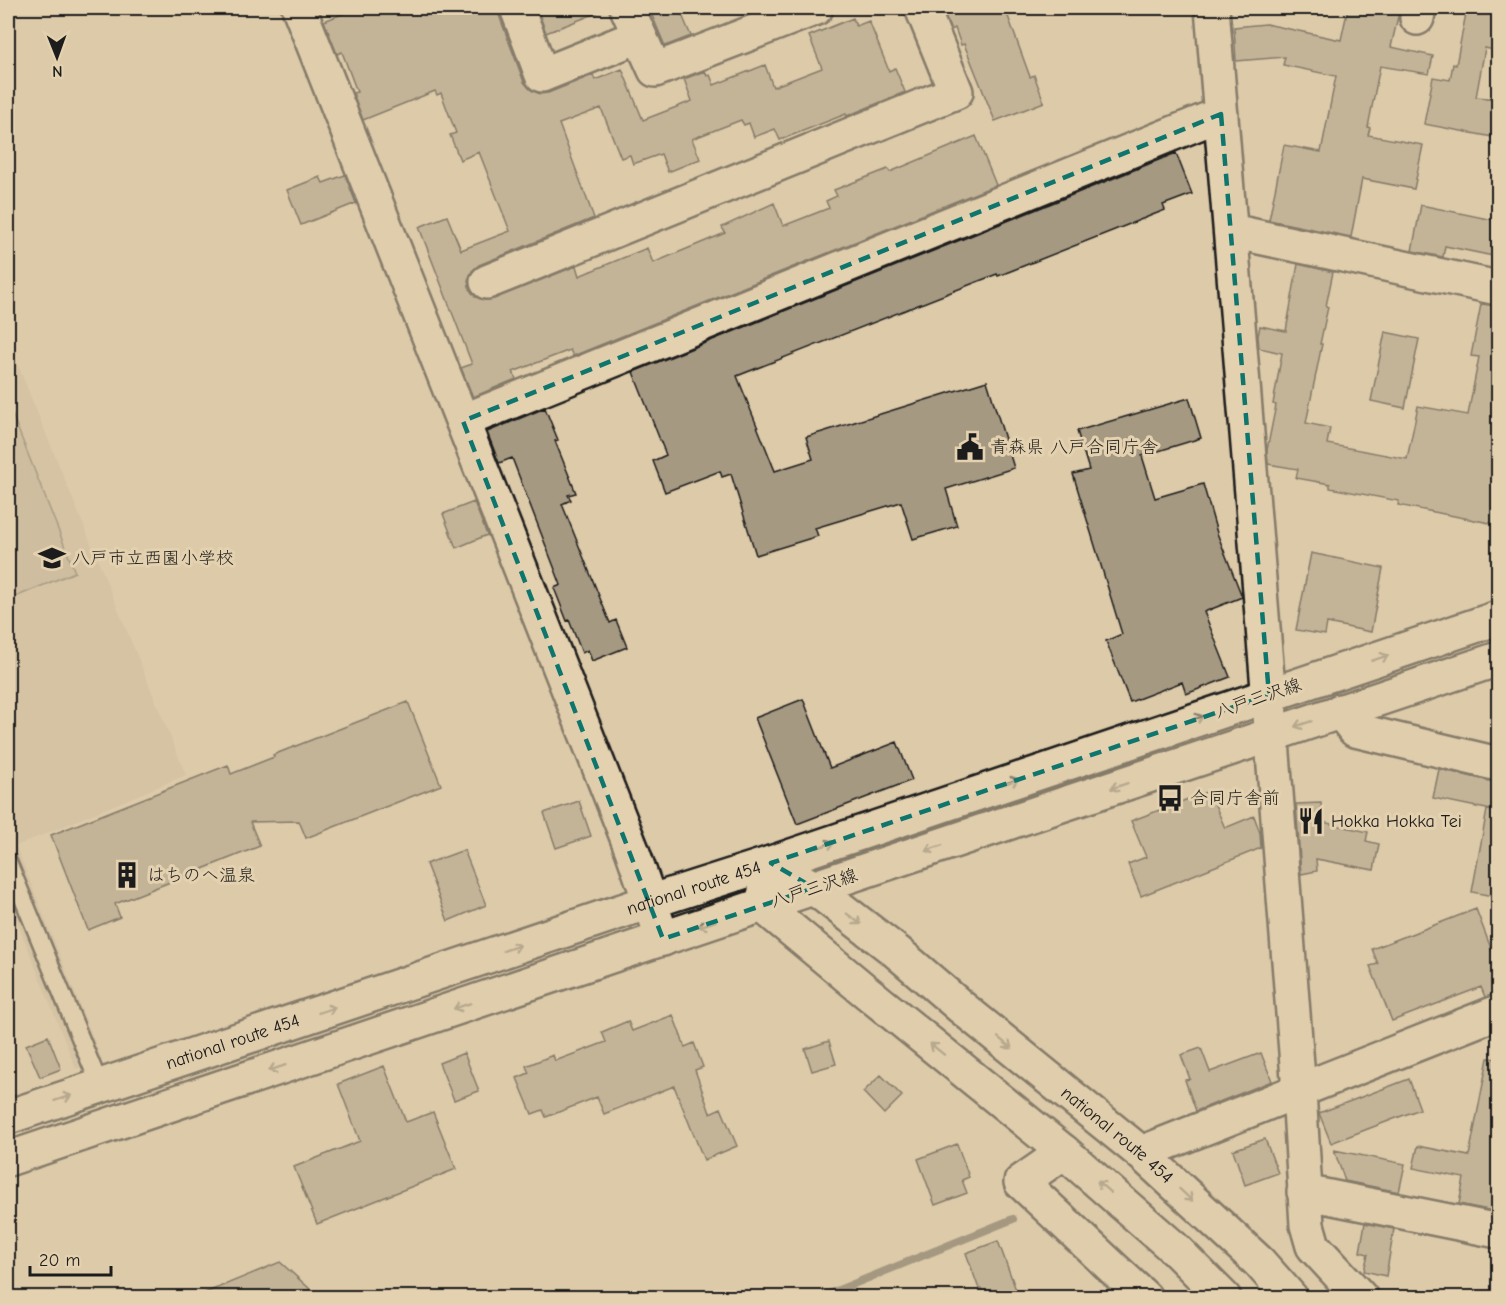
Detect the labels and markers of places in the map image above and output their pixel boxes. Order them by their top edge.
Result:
public building icon: 青森県 八戸合同庁舎 [955,432,985,462]
place label: 青森県 八戸合同庁舎 [990,437,1158,458]
school or university icon: 八戸市立西園小学校 [37,543,67,573]
place label: 八戸市立西園小学校 [72,548,234,569]
bus stop icon: 合同庁舎前 [1155,783,1185,813]
place label: 合同庁舎前 [1190,788,1280,809]
restaurant icon: Hokka Hokka Tei [1296,806,1326,836]
place label: Hokka Hokka Tei [1331,811,1462,832]
building icon: はちのへ温泉 [112,860,142,890]
place label: はちのへ温泉 [147,865,255,886]

